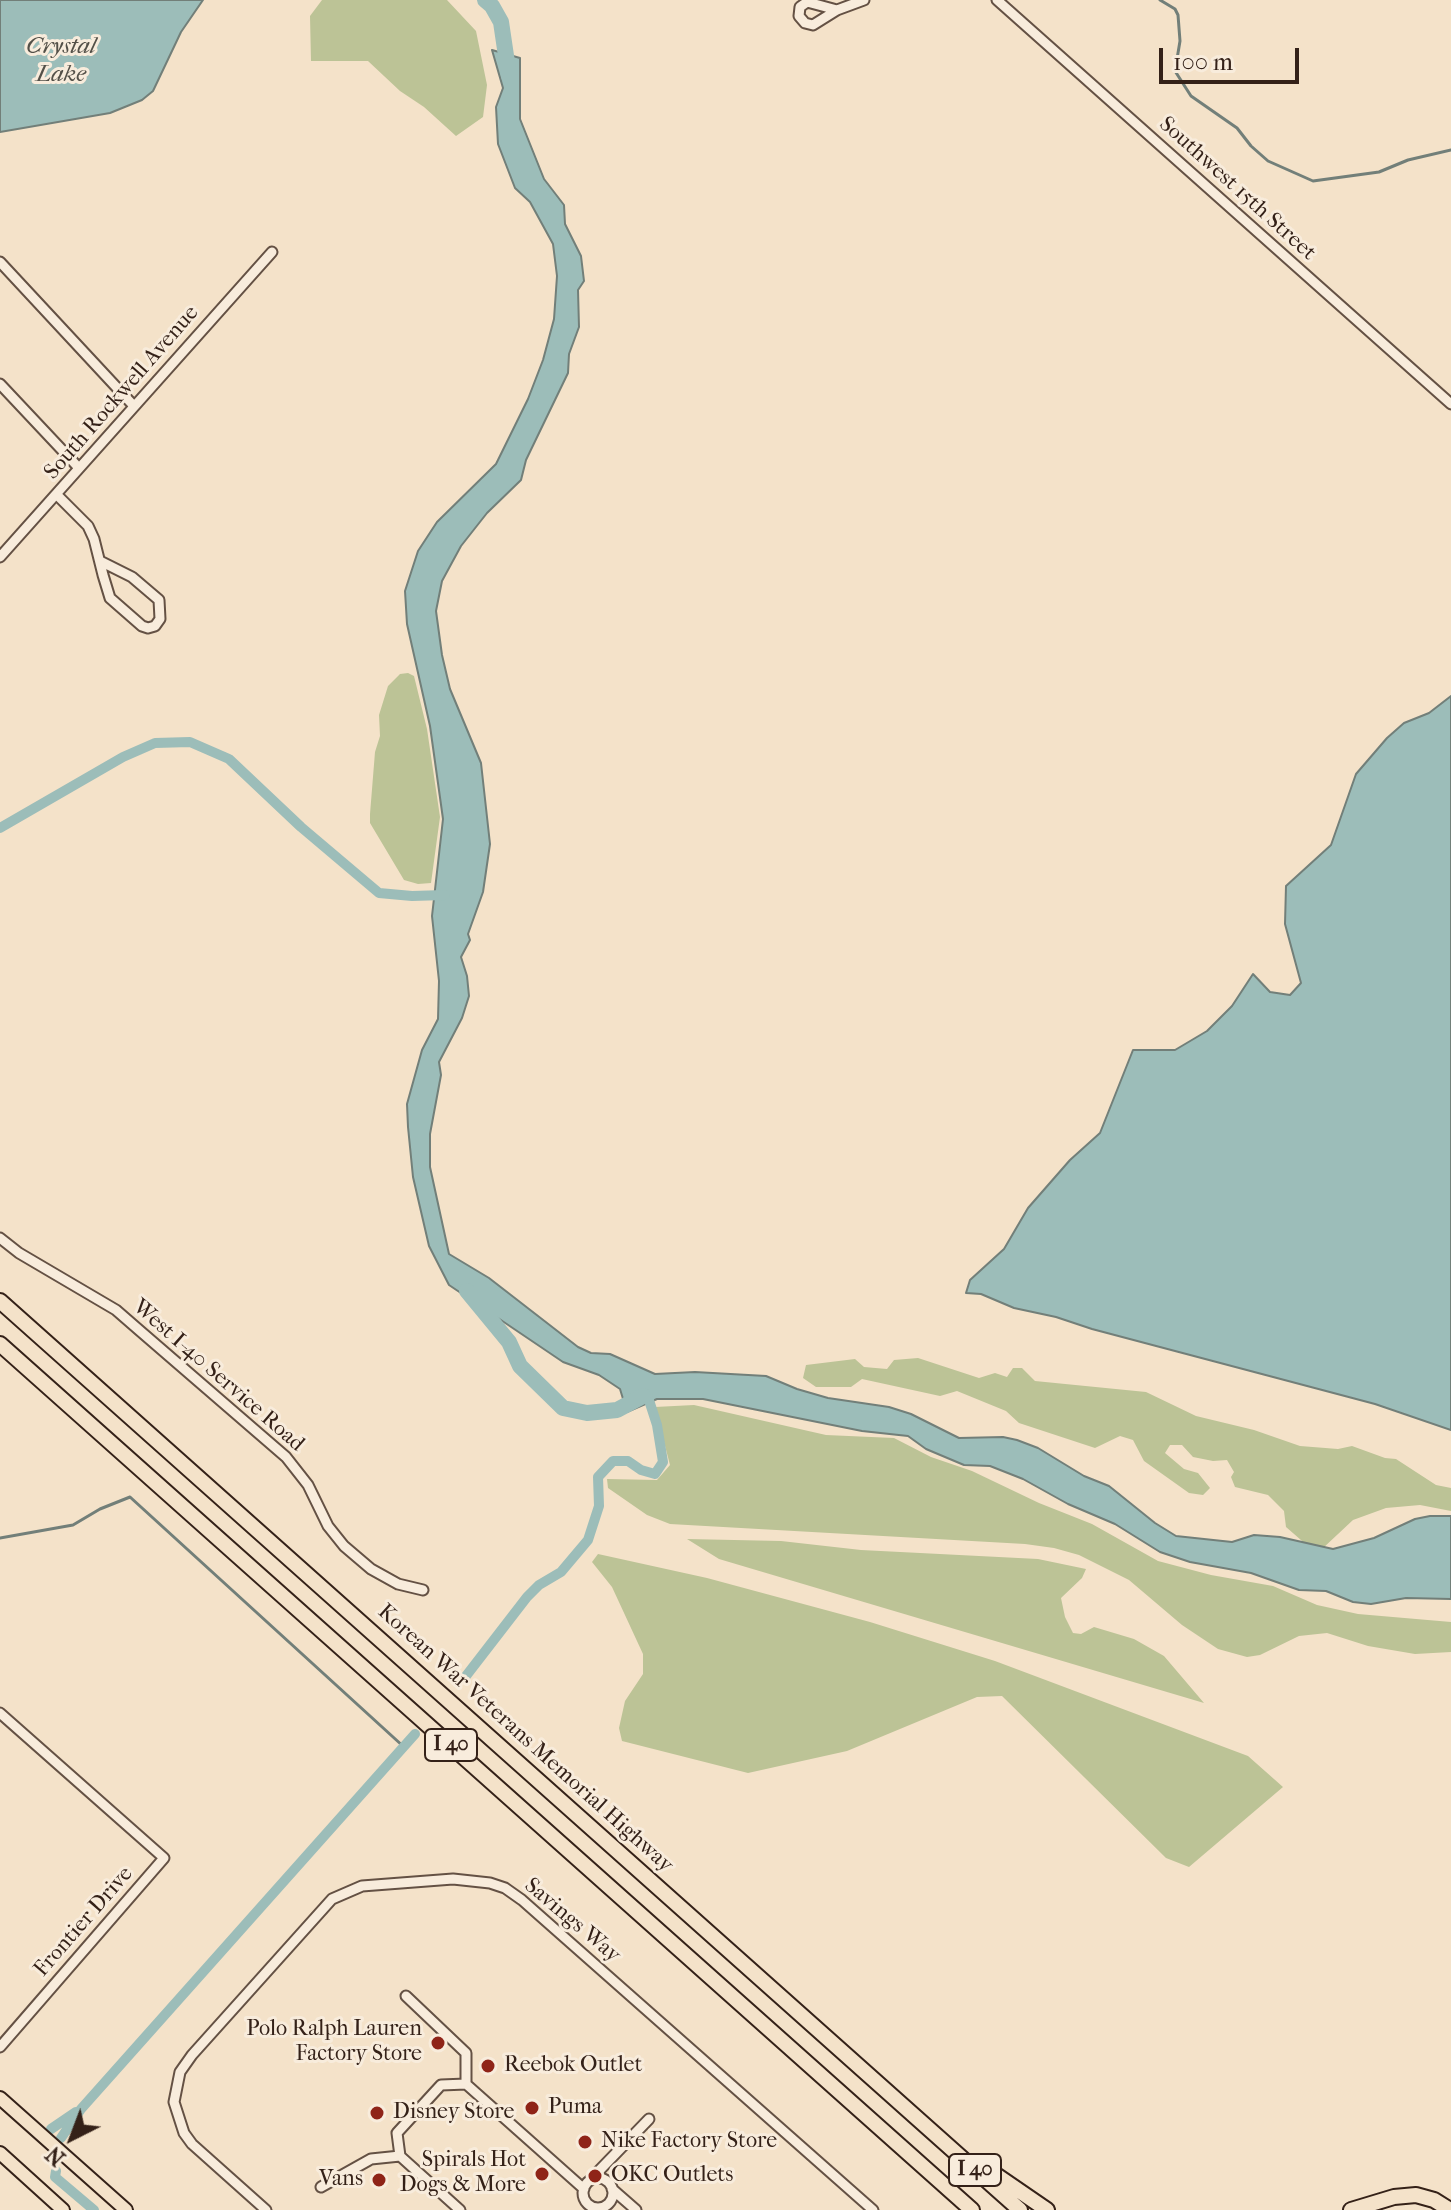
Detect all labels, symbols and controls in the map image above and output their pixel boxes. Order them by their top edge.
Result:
scale bar [1163,32,1303,82]
water label: Crystal Lake [26,33,96,89]
text: 100 m [1173,48,1233,76]
street label: Southwest 15th Street [1153,112,1321,266]
street label: South Rockwell Avenue [39,301,205,485]
street label: West I-40 Service Road [127,1294,309,1458]
street label: Korean War Veterans Memorial Highway [372,1599,678,1879]
road number: I 40 [425,1729,477,1761]
street label: Frontier Drive [29,1861,139,1983]
street label: Savings Way [518,1873,626,1969]
place label: Polo Ralph Lauren Factory Store [246,2017,422,2068]
marker: Polo Ralph Lauren Factory Store [429,2034,447,2052]
place label: Reebok Outlet [504,2053,642,2079]
marker: Reebok Outlet [479,2057,497,2075]
place label: Puma [548,2095,602,2121]
north arrow [32,2098,112,2178]
marker: Puma [523,2099,541,2117]
place label: Disney Store [393,2100,514,2126]
marker: Disney Store [368,2104,386,2122]
place label: Nike Factory Store [601,2129,777,2155]
marker: Nike Factory Store [576,2133,594,2151]
text: N [41,2141,71,2171]
place label: Spirals Hot Dogs & More [400,2148,526,2200]
road number: I 40 [949,2154,1001,2186]
place label: OKC Outlets [611,2163,733,2189]
marker: Spirals Hot Dogs & More [533,2165,551,2183]
place label: Vans [319,2167,363,2193]
marker: OKC Outlets [586,2167,604,2185]
marker: Vans [370,2171,388,2189]

